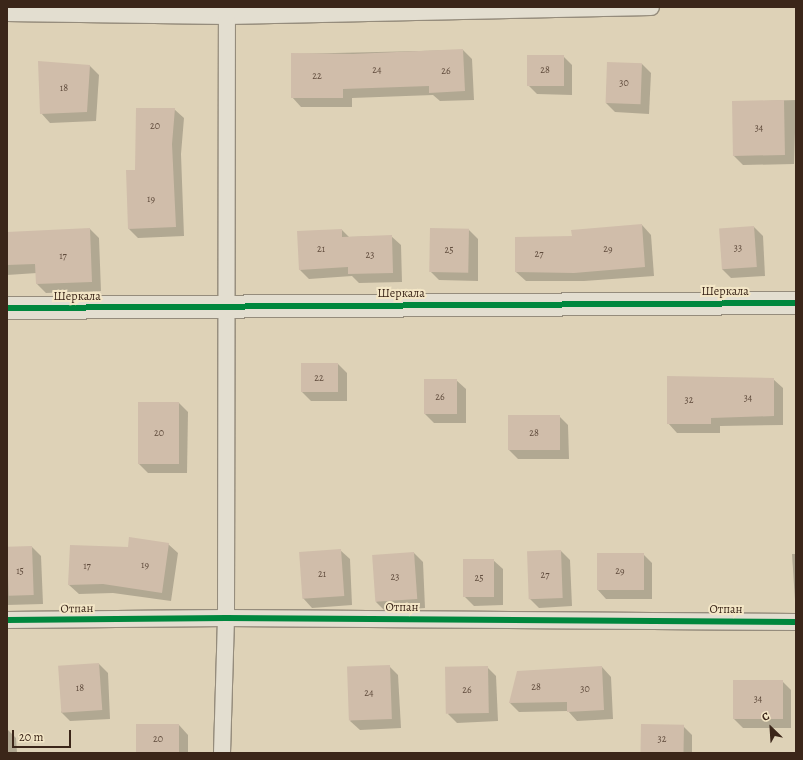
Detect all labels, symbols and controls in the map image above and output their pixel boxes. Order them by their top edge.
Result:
house number: 24 [372,64,382,76]
house number: 28 [540,64,550,76]
house number: 26 [441,65,451,77]
house number: 22 [312,70,322,82]
house number: 30 [619,77,629,89]
house number: 18 [60,82,68,94]
house number: 20 [150,120,160,132]
house number: 34 [755,122,763,134]
house number: 19 [147,193,155,205]
house number: 33 [734,242,742,254]
house number: 21 [317,243,325,255]
house number: 29 [603,243,613,255]
house number: 25 [444,244,454,256]
house number: 27 [535,248,543,260]
house number: 23 [366,249,374,261]
house number: 17 [59,250,67,262]
street label: Шеркала [701,285,749,299]
street label: Шеркала [377,287,425,301]
street label: Шеркала [53,290,101,304]
house number: 22 [314,372,324,384]
house number: 26 [435,391,445,403]
house number: 34 [744,392,752,404]
house number: 32 [685,394,693,406]
house number: 20 [154,427,164,439]
house number: 28 [529,427,539,439]
house number: 19 [141,559,149,571]
house number: 17 [83,560,91,572]
house number: 15 [16,565,24,577]
house number: 29 [615,565,625,577]
house number: 21 [318,568,326,580]
house number: 27 [541,569,549,581]
house number: 23 [391,571,399,583]
house number: 25 [474,572,484,584]
street label: Отпан [386,601,418,615]
street label: Отпан [60,602,94,616]
street label: Отпан [710,603,742,617]
house number: 28 [531,681,541,693]
house number: 18 [76,682,84,694]
house number: 30 [580,683,590,695]
house number: 26 [462,684,472,696]
house number: 24 [364,687,374,699]
house number: 34 [754,693,762,705]
north arrow [751,708,791,748]
text: С [759,708,772,725]
scale bar [14,722,73,748]
text: 20 m [19,729,43,745]
house number: 20 [153,733,163,745]
house number: 32 [658,733,666,745]

